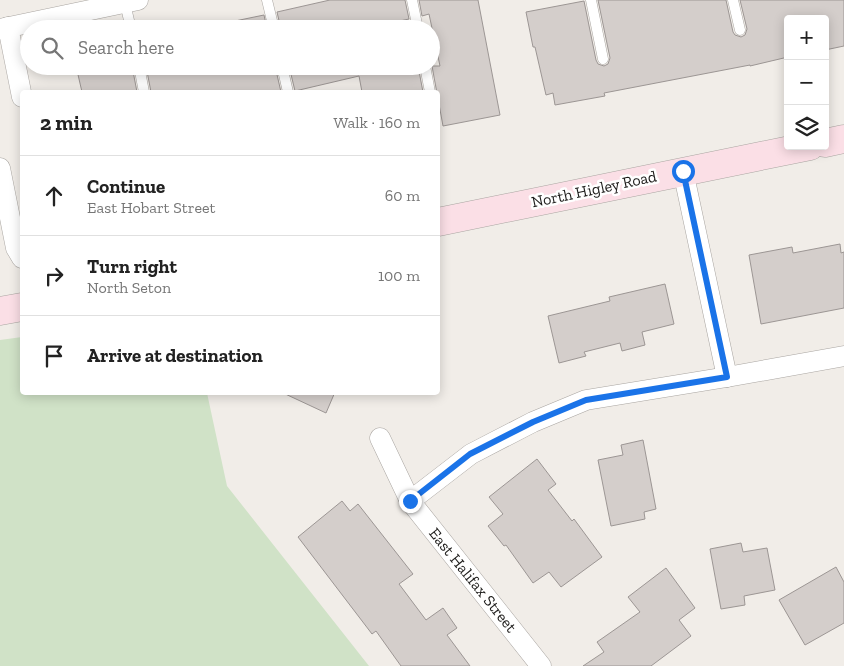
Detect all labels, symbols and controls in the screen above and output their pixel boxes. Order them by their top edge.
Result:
map controls [784,15,829,150]
button: + [784,15,829,60]
search box [20,20,440,75]
icon: search [38,34,66,62]
text: Search here [78,36,174,59]
button: − [784,60,829,105]
button: layers [784,105,829,150]
text: 2 min [40,110,92,135]
text: Walk · 160 m [333,113,420,132]
route start [672,160,695,183]
street label: North Higley Road [530,166,658,212]
text: Continue [87,175,165,198]
icon: ahead [40,182,68,210]
text: 60 m [385,186,420,205]
text: East Hobart Street [87,198,215,217]
text: Turn right [87,255,177,278]
icon: right [40,262,68,290]
text: 100 m [378,266,420,285]
text: North Seton [87,278,171,297]
icon: arrive [40,342,68,370]
text: Arrive at destination [87,344,263,367]
route end [399,490,422,513]
street label: East Halifax Street [425,524,521,636]

